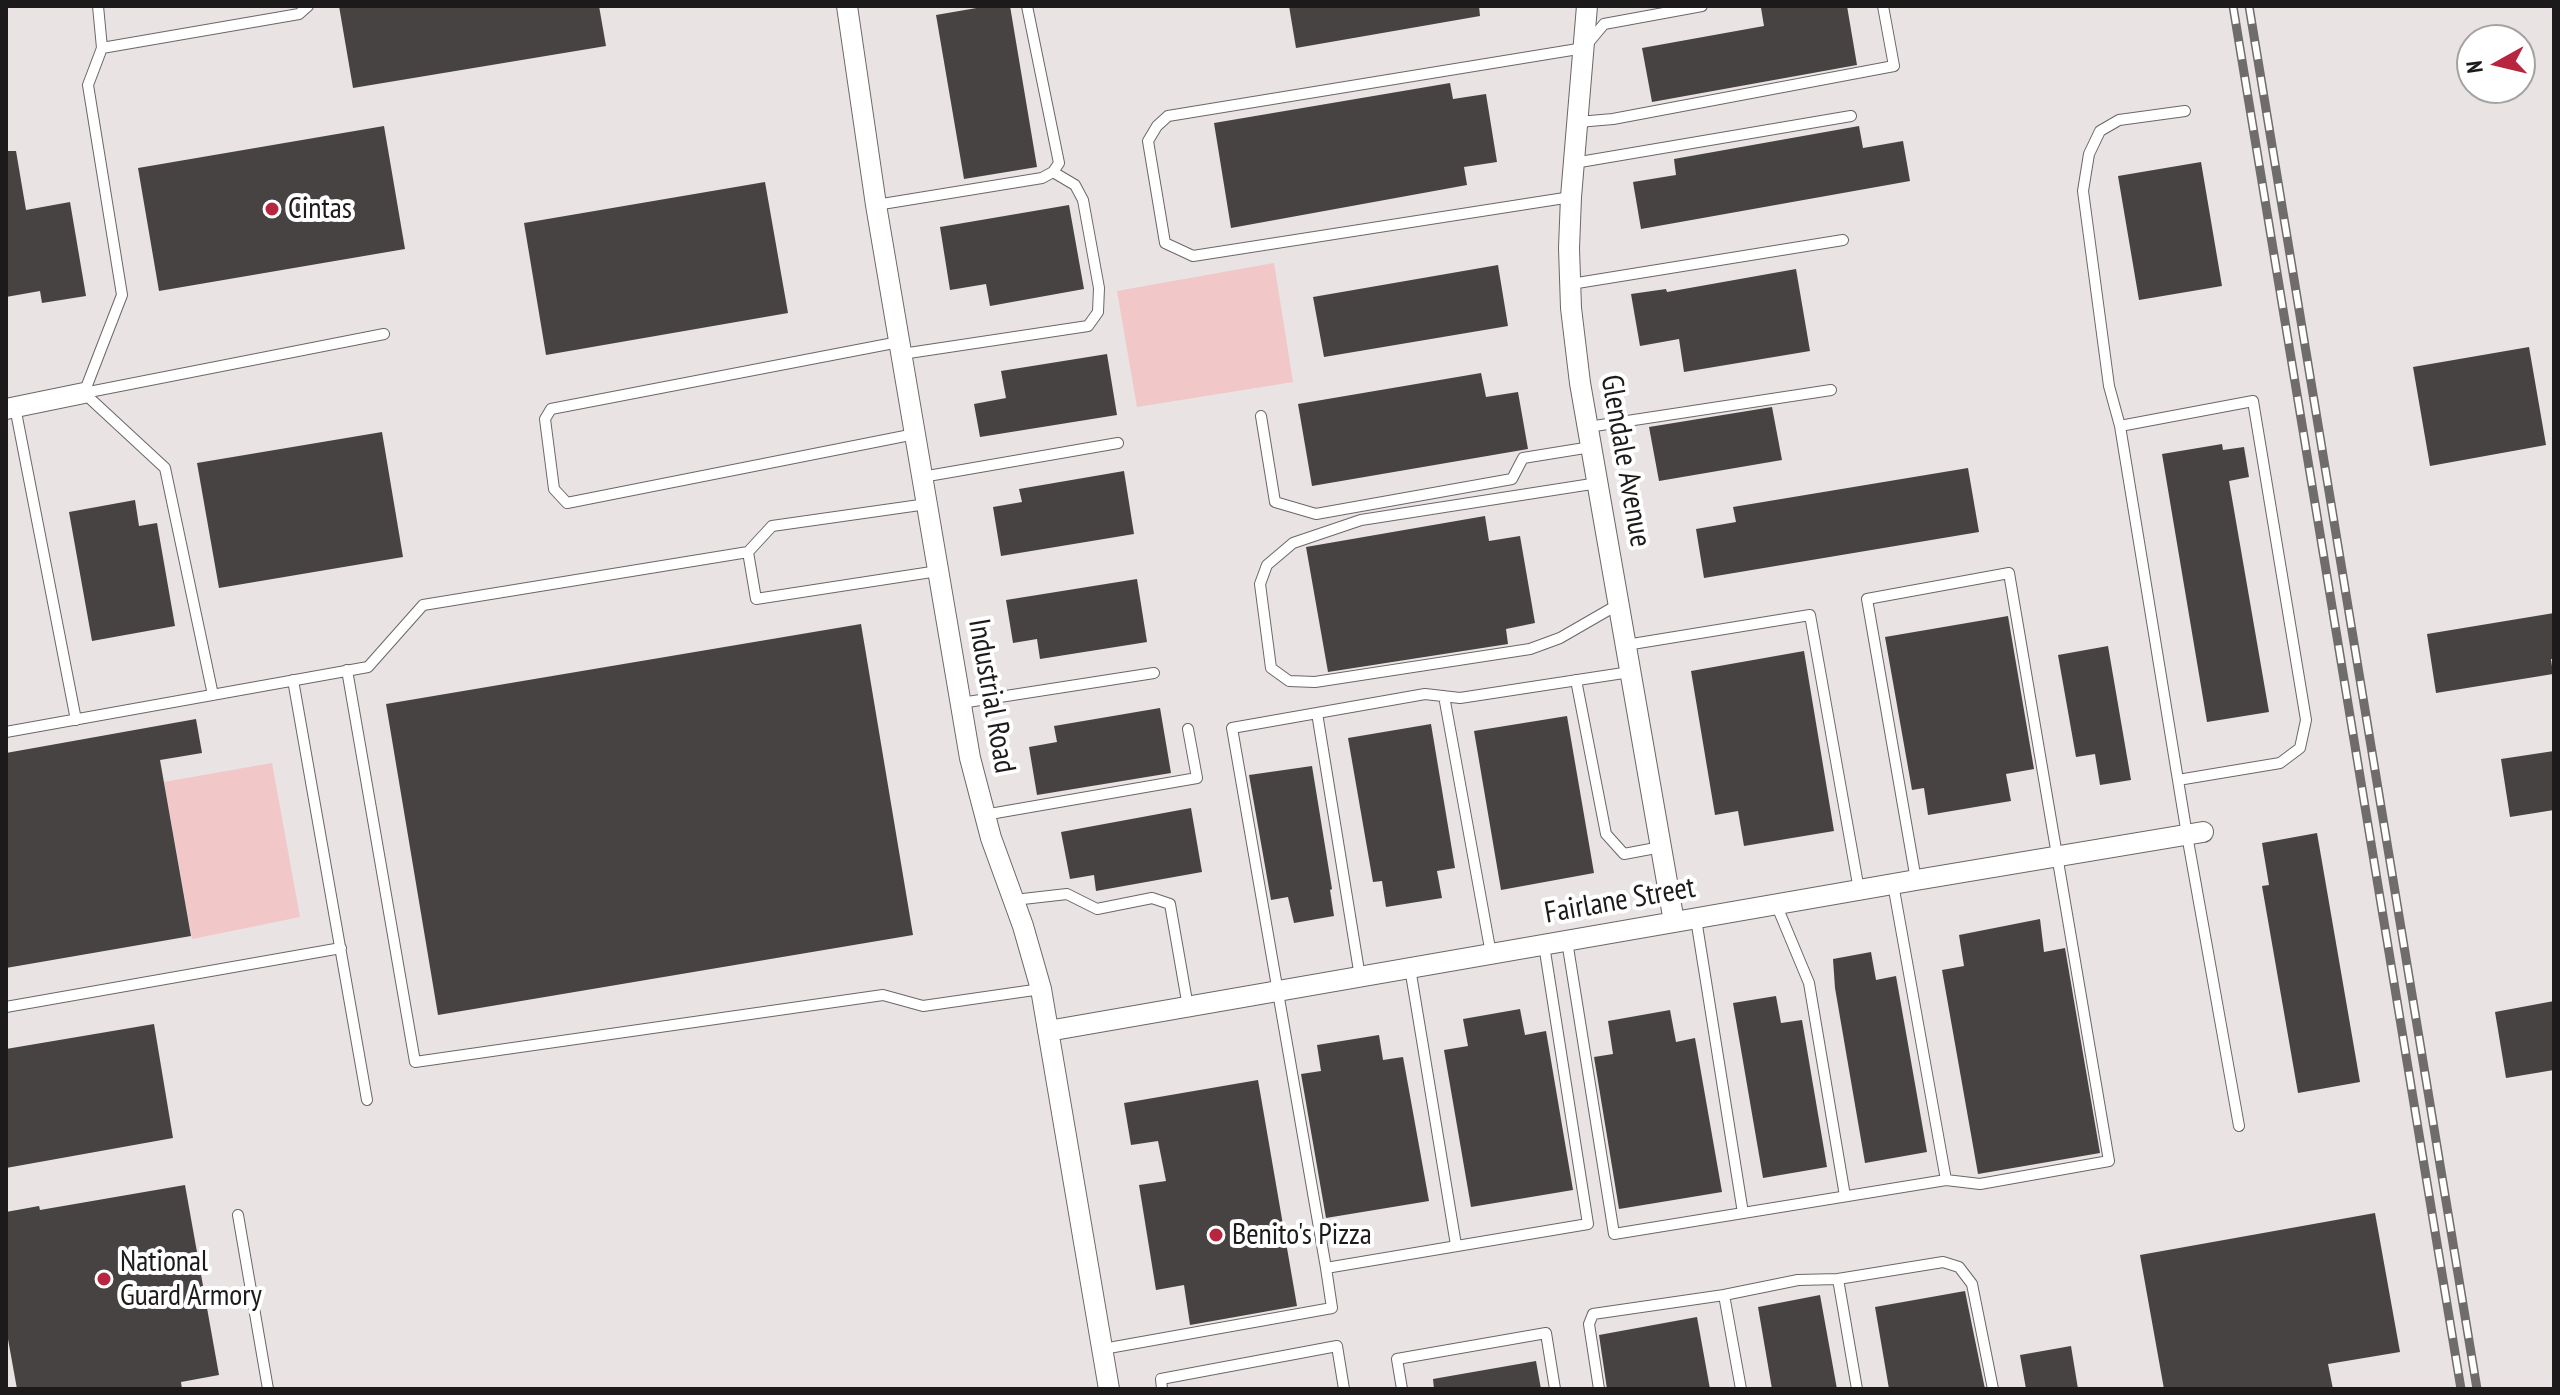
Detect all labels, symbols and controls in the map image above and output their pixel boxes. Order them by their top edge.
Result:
north arrow [2456,24,2536,104]
text: N [2460,59,2489,75]
place label: Cintas [288,191,352,227]
marker: Cintas [263,200,281,218]
street label: Glendale Avenue [1592,372,1658,550]
street label: Industrial Road [960,616,1022,776]
street label: Fairlane Street [1542,870,1698,932]
place label: Benito's Pizza [1232,1217,1372,1253]
marker: Benito's Pizza [1207,1226,1225,1244]
place label: National Guard Armory [120,1244,262,1314]
marker: National Guard Armory [95,1270,113,1288]

